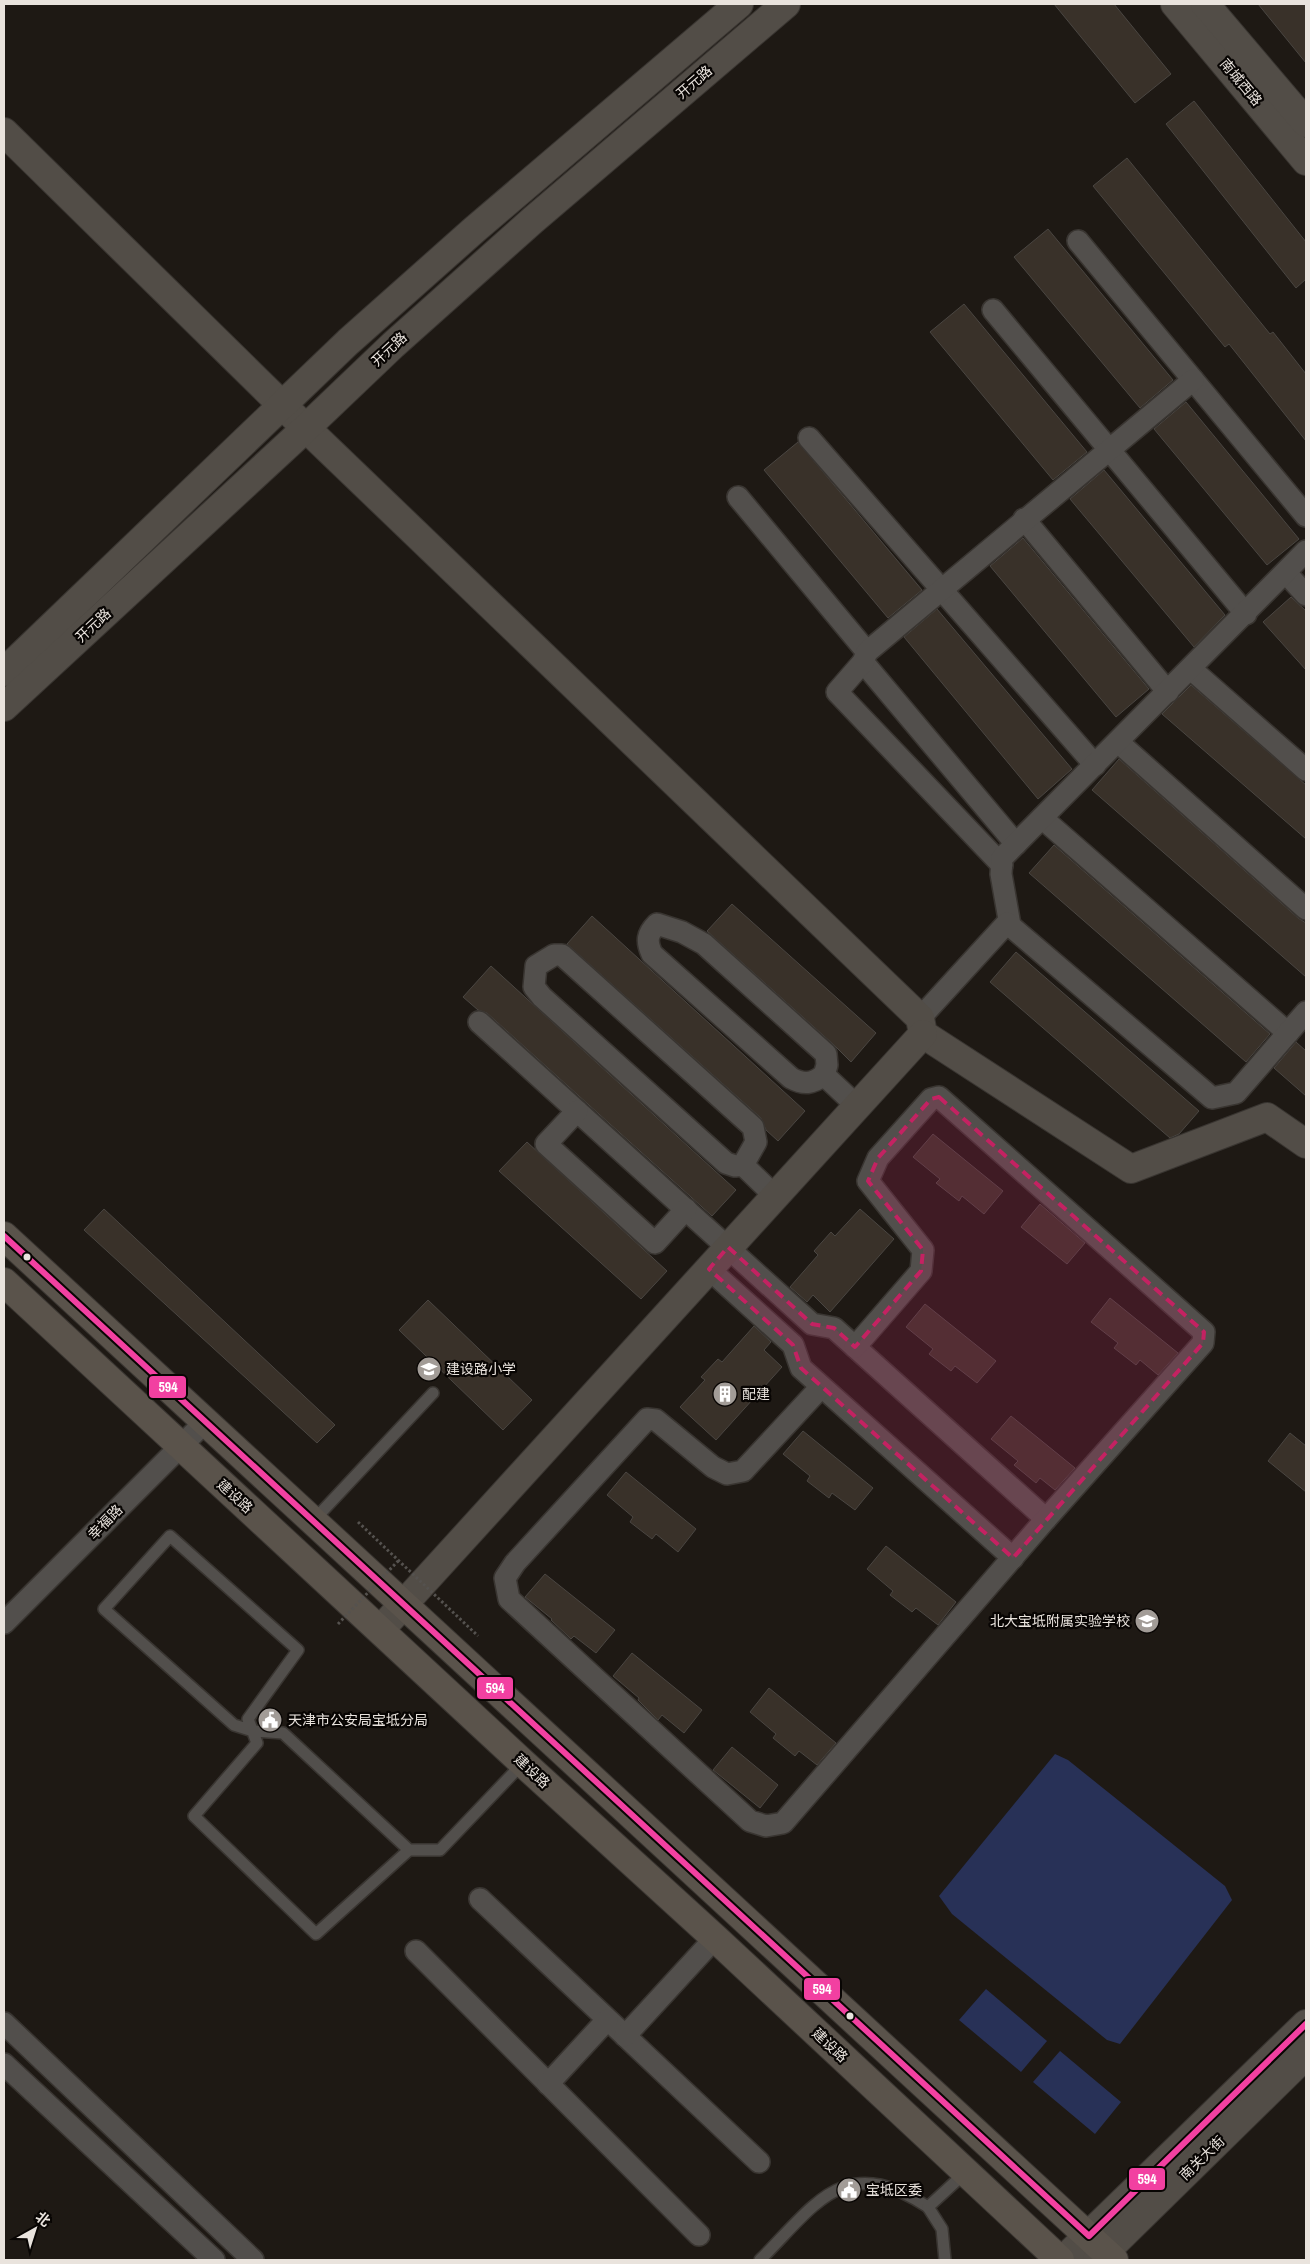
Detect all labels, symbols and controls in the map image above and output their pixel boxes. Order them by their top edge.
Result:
street label: 南城西路 [1216,55,1266,109]
street label: 开元路 [672,61,716,103]
street label: 开元路 [368,328,410,370]
street label: 开元路 [72,604,114,646]
unlabelled marker [22,1252,32,1262]
school or university icon: 建设路小学 [416,1356,442,1382]
place label: 建设路小学 [446,1360,516,1378]
line badge: 594 [148,1375,187,1399]
text: 594 [158,1378,178,1396]
building icon: 配建 [712,1381,738,1407]
place label: 配建 [742,1385,770,1403]
street label: 建设路 [213,1475,257,1517]
street label: 幸福路 [84,1501,126,1543]
school or university icon: 北大宝坻附属实验学校 [1134,1608,1160,1634]
place label: 北大宝坻附属实验学校 [990,1612,1130,1630]
line badge: 594 [476,1676,514,1700]
text: 594 [485,1679,505,1697]
public building icon: 天津市公安局宝坻分局 [257,1707,283,1733]
place label: 天津市公安局宝坻分局 [288,1711,428,1729]
street label: 建设路 [511,1750,553,1792]
line badge: 594 [803,1977,841,2001]
text: 594 [812,1980,832,1998]
unlabelled marker [845,2011,855,2021]
street label: 建设路 [809,2024,851,2066]
street label: 南关大街 [1176,2132,1228,2184]
line badge: 594 [1128,2167,1166,2191]
text: 594 [1137,2170,1157,2188]
public building icon: 宝坻区委 [836,2177,862,2203]
place label: 宝坻区委 [866,2181,922,2199]
north arrow [10,2204,60,2254]
text: 北 [32,2207,54,2230]

